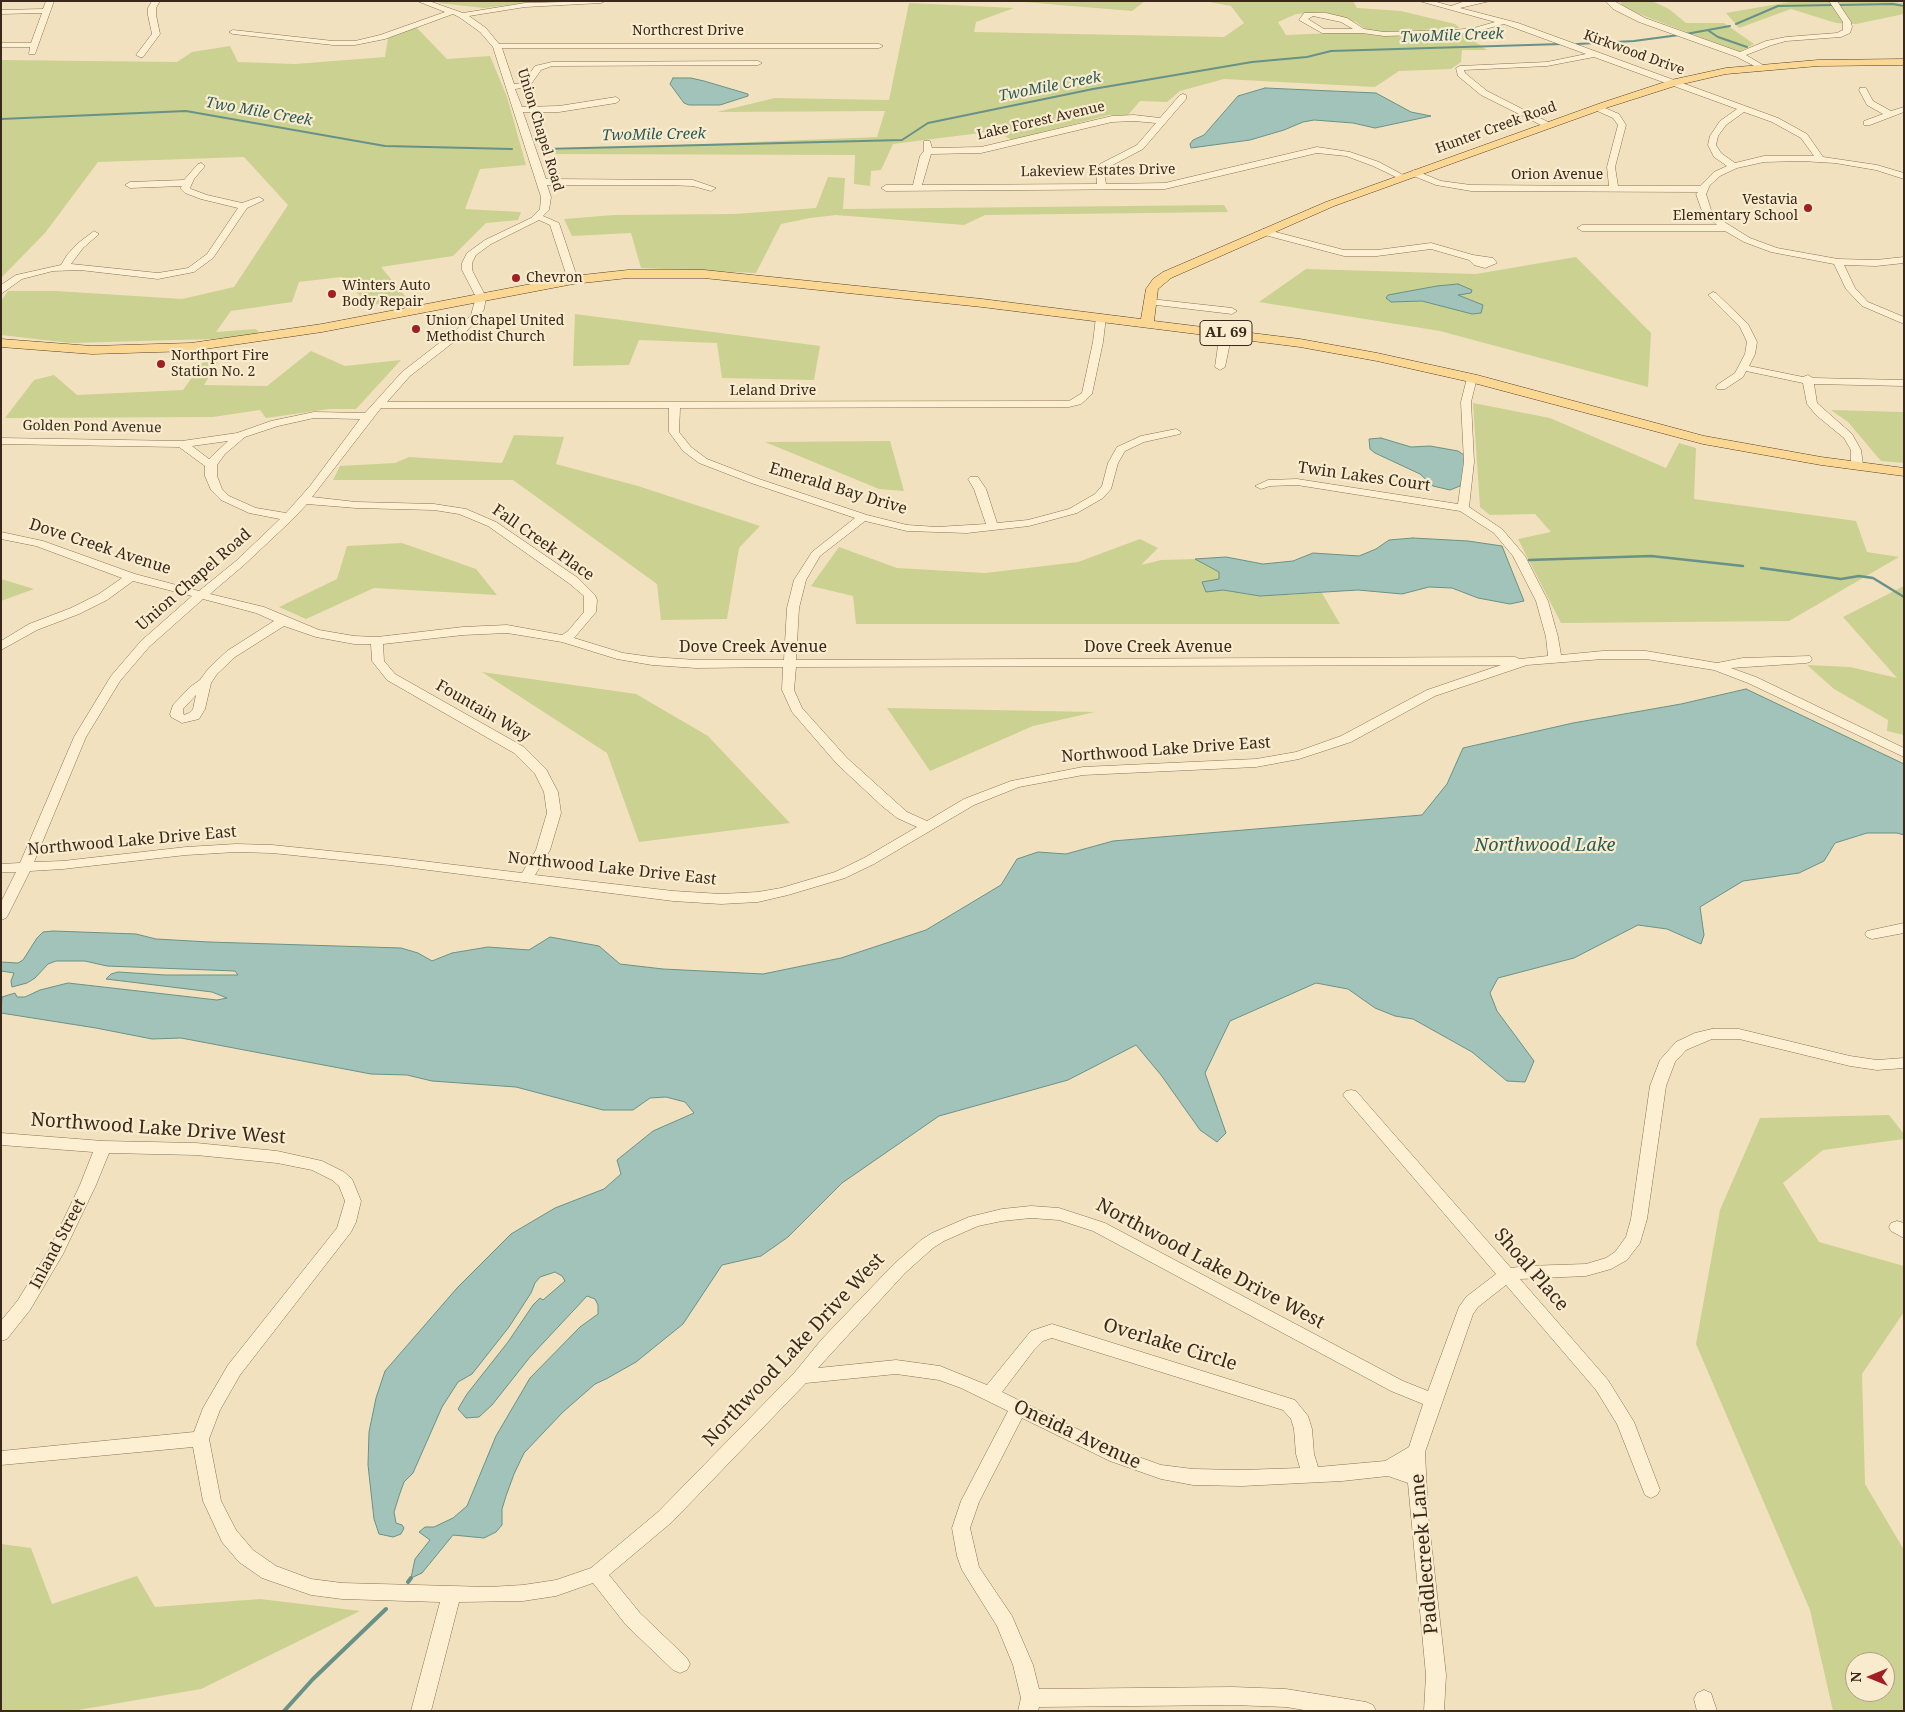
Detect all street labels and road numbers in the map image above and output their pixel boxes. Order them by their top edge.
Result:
street label: Northcrest Drive [632,23,744,39]
street label: Kirkwood Drive [1581,27,1687,79]
street label: Union Chapel Road [513,67,567,193]
street label: Lake Forest Avenue [976,98,1106,144]
street label: Hunter Creek Road [1433,98,1559,158]
street label: Lakeview Estates Drive [1020,161,1176,181]
street label: Orion Avenue [1511,167,1603,183]
road number: AL 69 [1200,320,1252,346]
street label: Leland Drive [730,383,816,399]
street label: Golden Pond Avenue [22,417,162,437]
street label: Twin Lakes Court [1297,458,1431,496]
street label: Emerald Bay Drive [767,459,909,519]
street label: Fall Creek Place [488,501,598,585]
street label: Dove Creek Avenue [27,515,173,579]
street label: Union Chapel Road [133,525,255,635]
street label: Dove Creek Avenue [679,637,827,657]
street label: Dove Creek Avenue [1084,637,1232,657]
street label: Fountain Way [432,676,534,746]
street label: Northwood Lake Drive East [1061,733,1271,767]
street label: Northwood Lake Drive East [27,822,237,860]
street label: Northwood Lake Drive East [507,848,717,890]
street label: Northwood Lake Drive West [30,1109,286,1149]
street label: Northwood Lake Drive West [1092,1194,1328,1334]
street label: Inland Street [26,1196,90,1292]
street label: Shoal Place [1489,1224,1573,1316]
street label: Northwood Lake Drive West [699,1249,889,1451]
street label: Overlake Circle [1100,1314,1240,1376]
street label: Oneida Avenue [1010,1396,1144,1474]
street label: Paddlecreek Lane [1407,1473,1443,1635]

